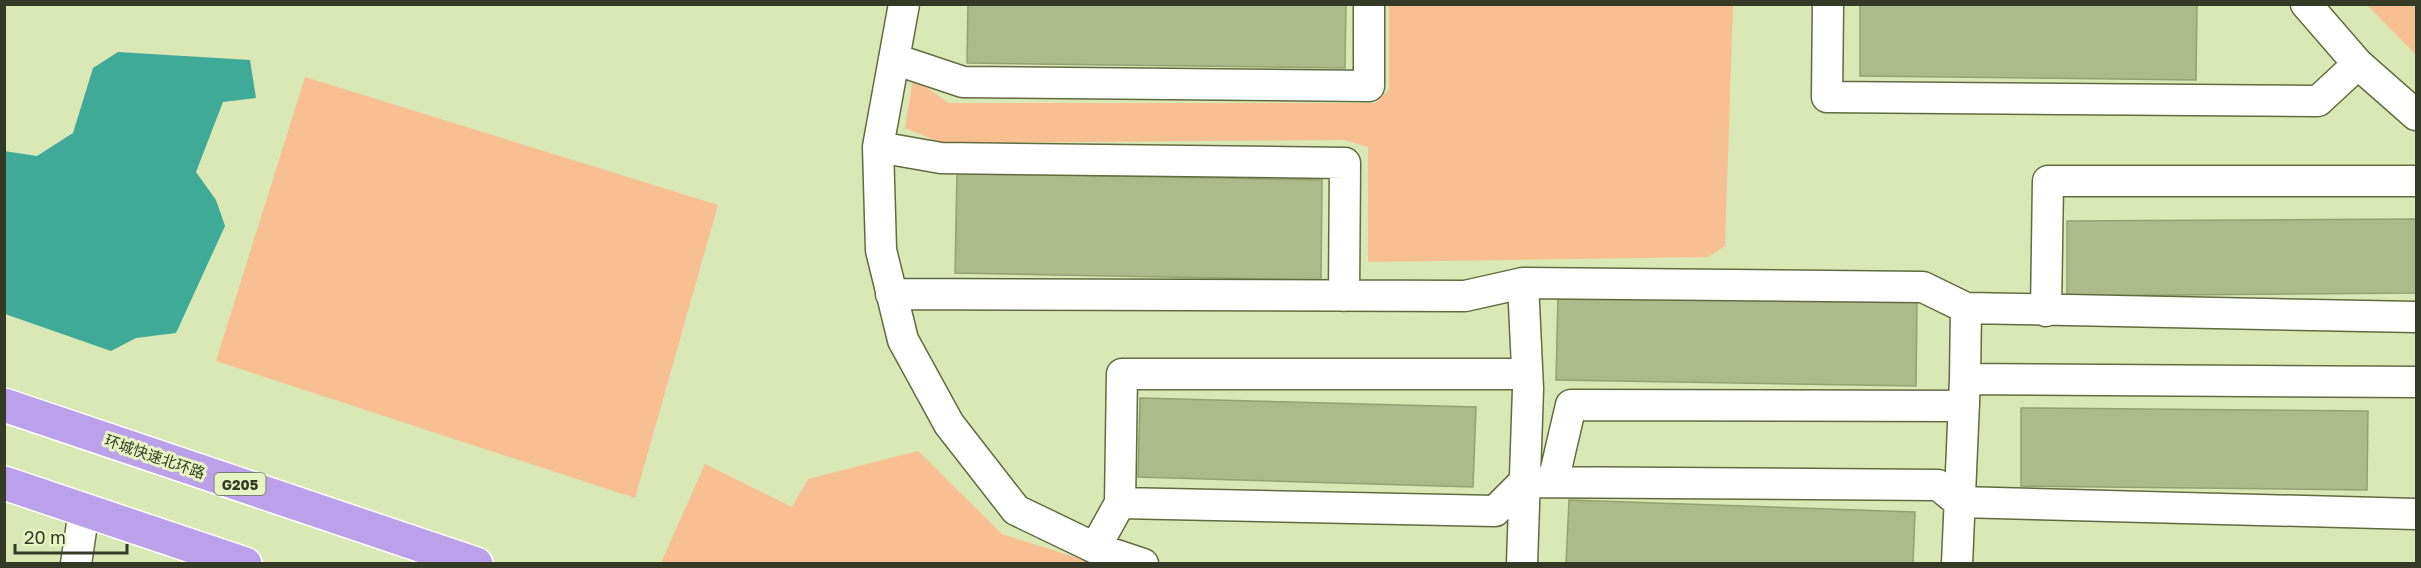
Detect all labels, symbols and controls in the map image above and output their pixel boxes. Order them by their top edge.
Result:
street label: 环城快速北环路 [102,430,208,482]
road number: G205 [214,473,266,495]
scale bar [15,517,128,555]
text: 20 m [24,526,66,548]

